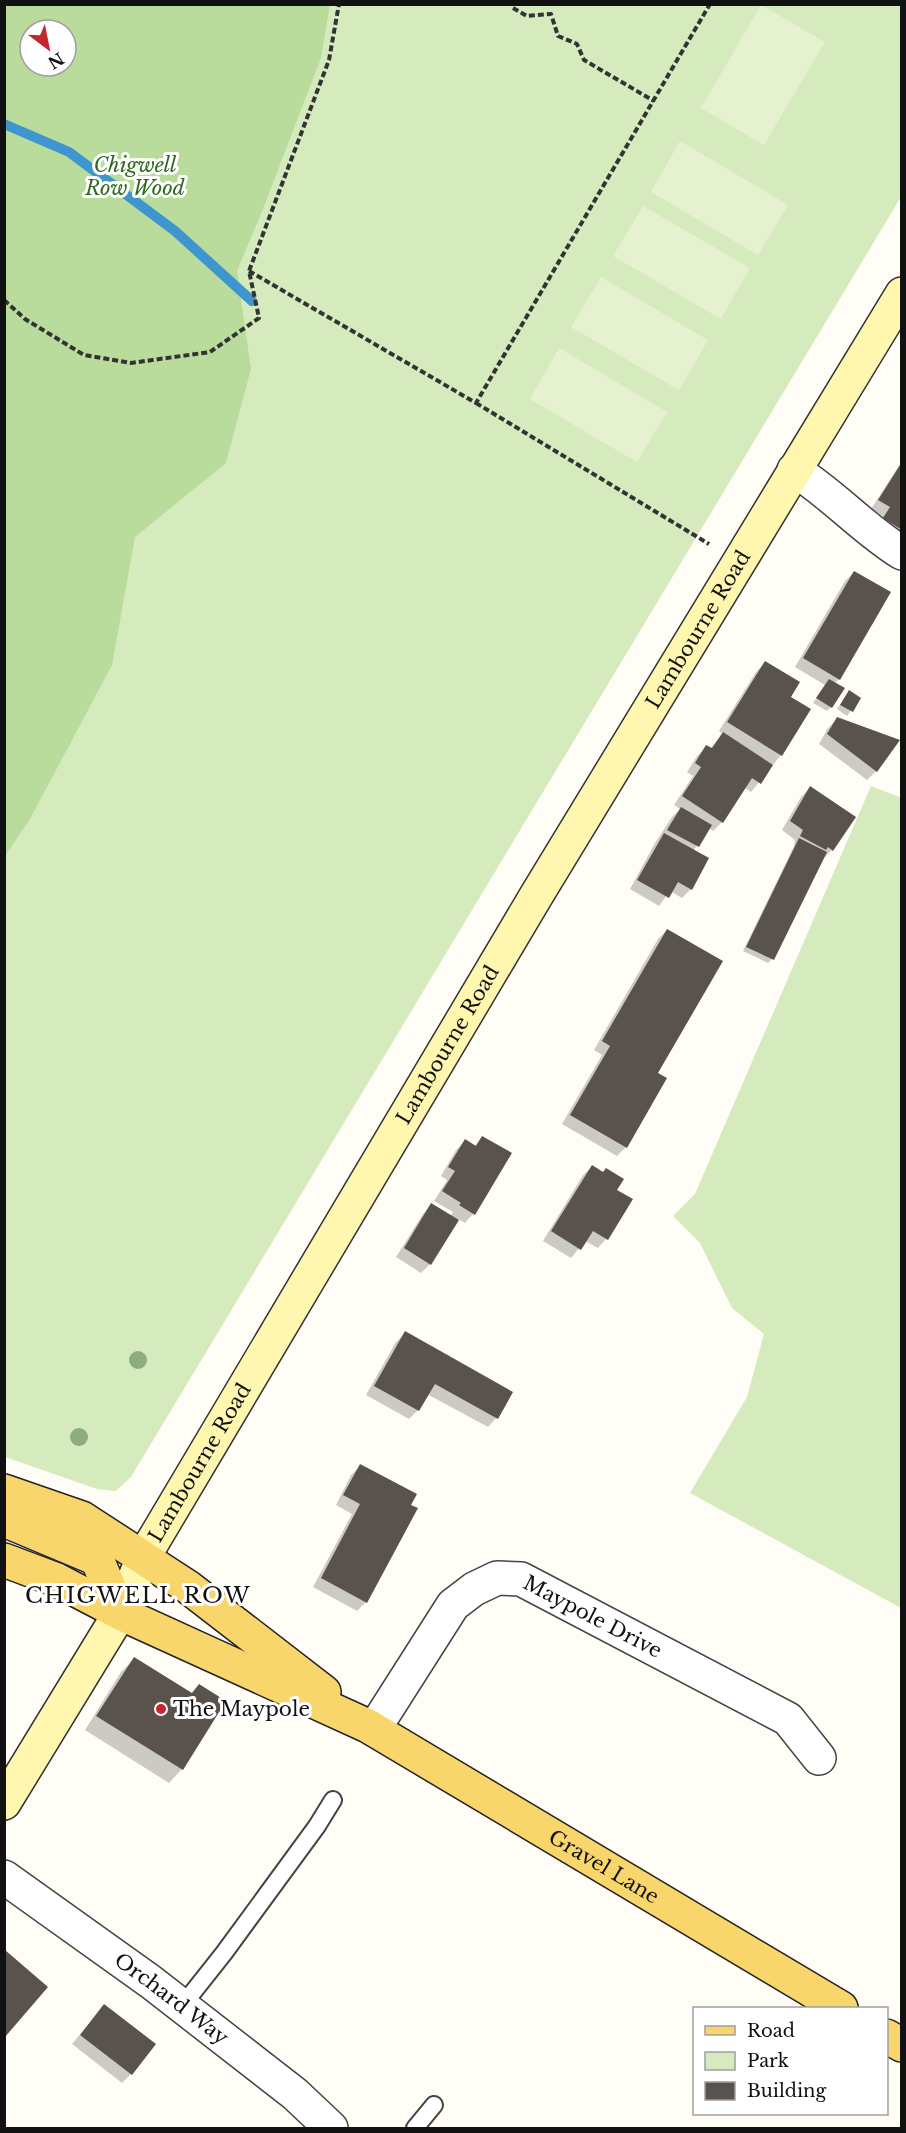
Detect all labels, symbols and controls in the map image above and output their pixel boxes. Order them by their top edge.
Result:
north arrow [18,18,78,78]
text: N [44,48,68,73]
park label: Chigwell Row Wood [84,153,185,200]
street label: Lambourne Road [641,546,755,713]
street label: Lambourne Road [391,961,504,1129]
street label: Lambourne Road [143,1379,256,1546]
street label: Maypole Drive [520,1571,666,1663]
district label: CHIGWELL ROW [25,1582,251,1609]
place label: The Maypole [173,1697,310,1721]
marker: The Maypole [154,1702,168,1716]
street label: Gravel Lane [545,1825,663,1909]
street label: Orchard Way [110,1948,233,2050]
legend [693,2007,888,2115]
text: Road [747,2020,795,2042]
text: Park [747,2050,789,2072]
text: Building [747,2080,826,2102]

